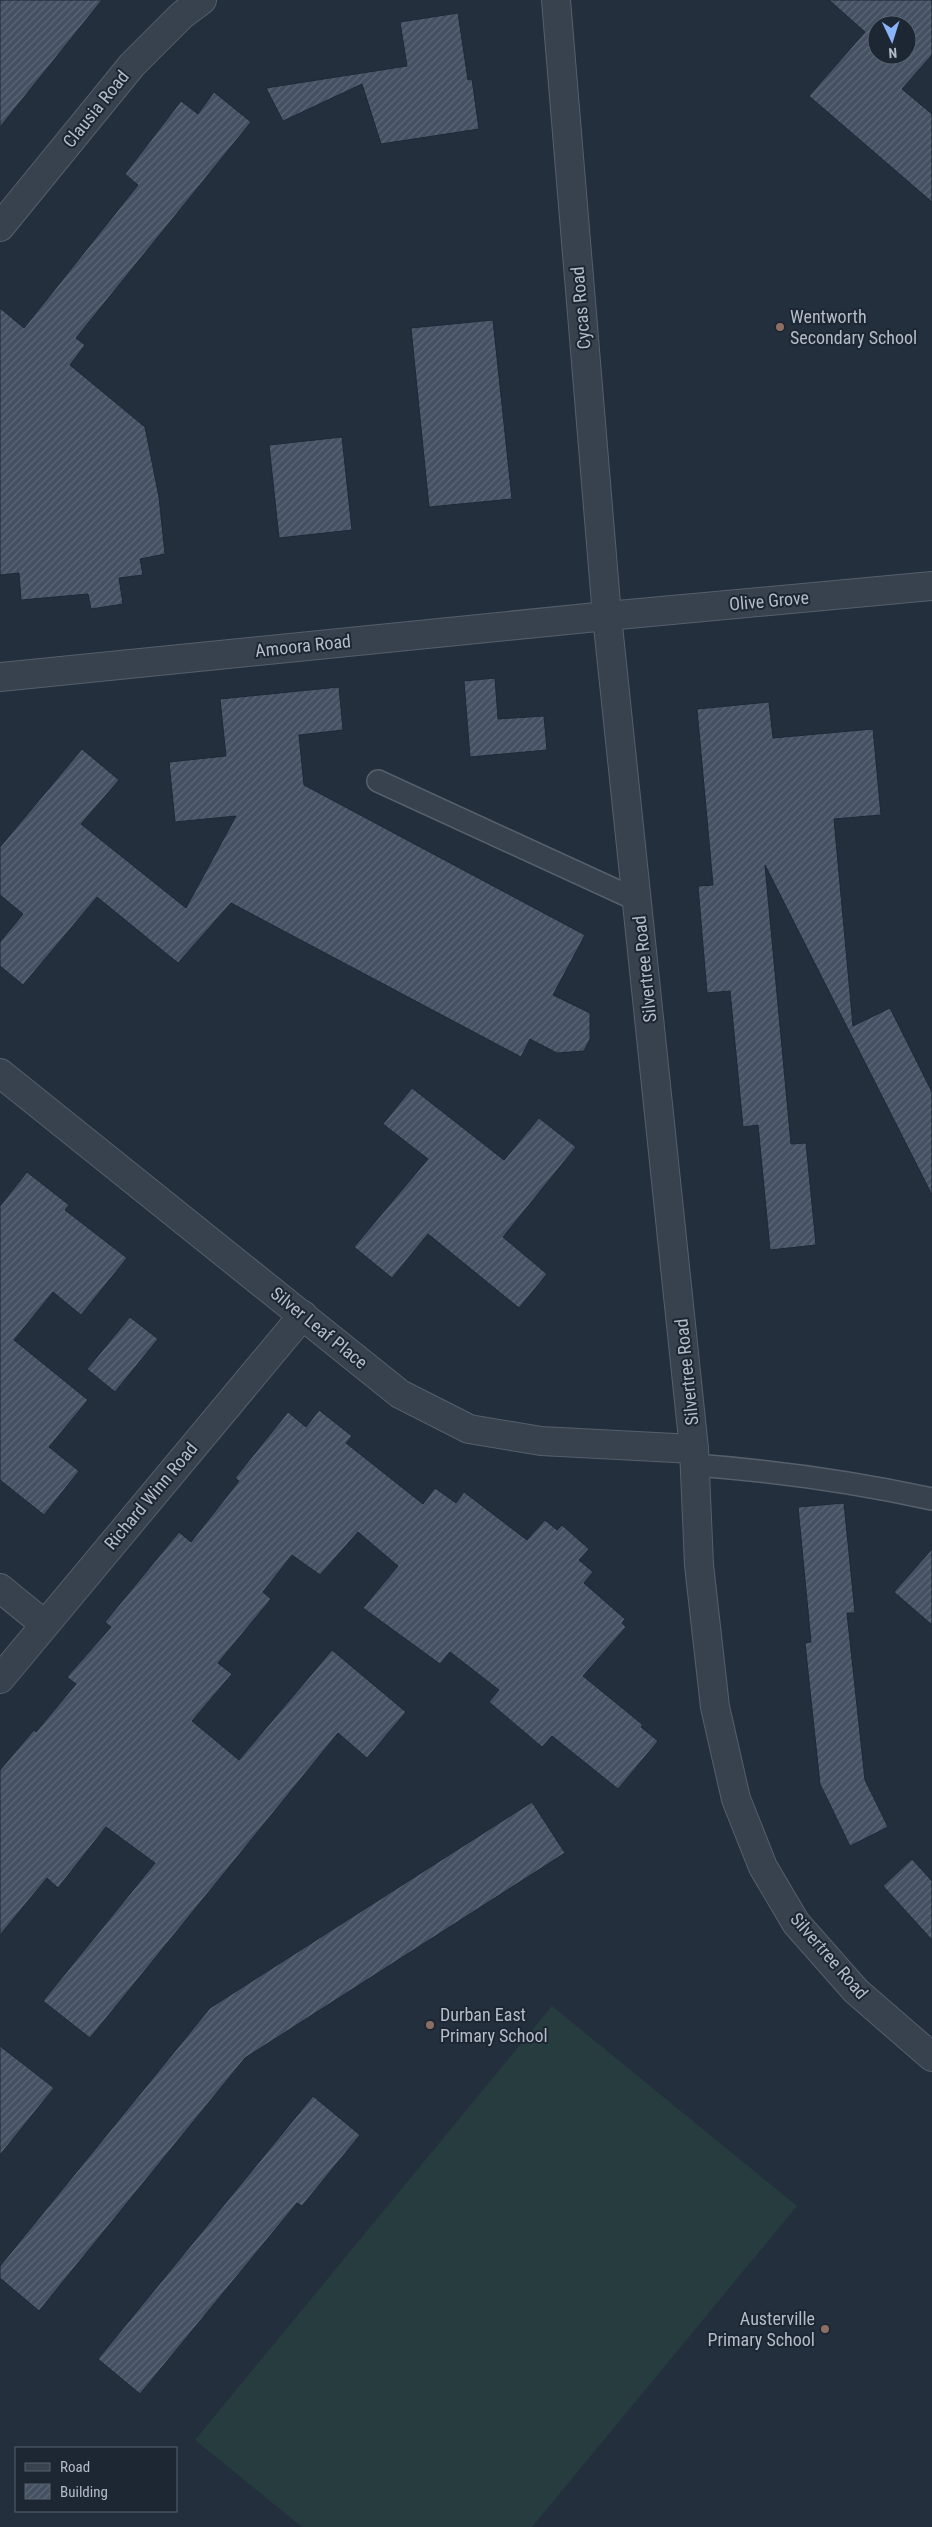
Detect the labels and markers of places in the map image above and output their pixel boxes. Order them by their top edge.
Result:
place label: Wentworth Secondary School [790,306,917,348]
marker: Wentworth Secondary School [774,321,786,333]
place label: Durban East Primary School [440,2004,548,2046]
marker: Durban East Primary School [424,2019,436,2031]
place label: Austerville Primary School [707,2308,815,2350]
marker: Austerville Primary School [819,2323,831,2335]

